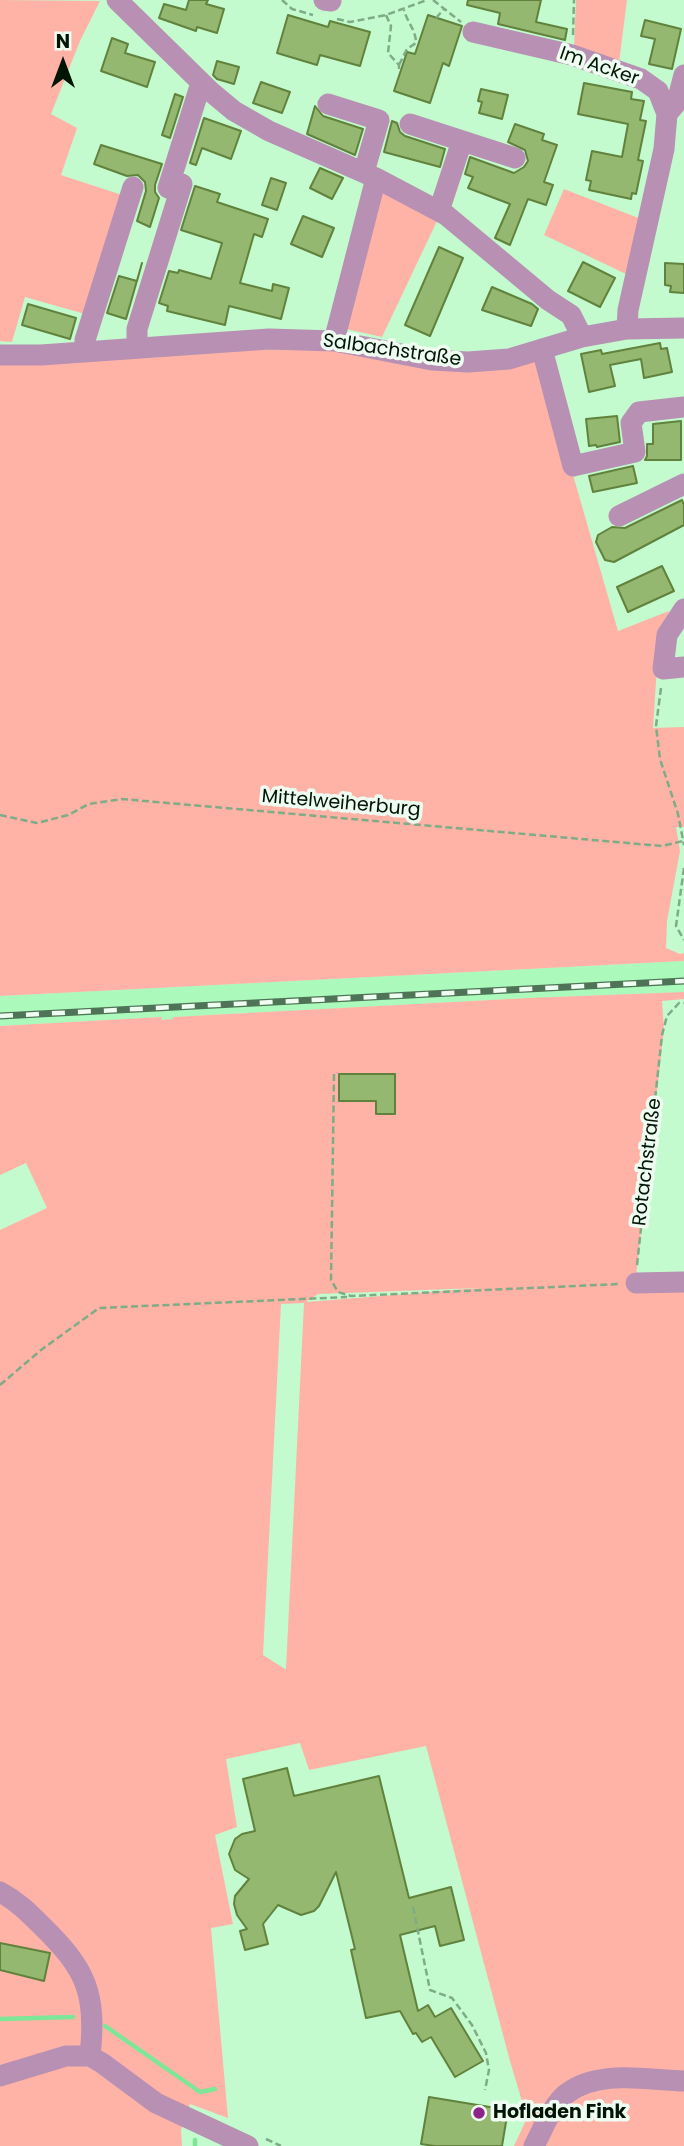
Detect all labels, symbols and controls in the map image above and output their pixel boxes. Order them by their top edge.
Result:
north arrow [28,28,98,98]
text: N [56,28,70,55]
street label: Im Acker [556,43,642,91]
street label: Salbachstraße [321,330,463,372]
street label: Mittelweiherburg [261,786,421,822]
street label: Rotachstraße [629,1097,667,1227]
place label: Hofladen Fink [493,2102,626,2124]
marker: Hofladen Fink [471,2105,487,2121]

